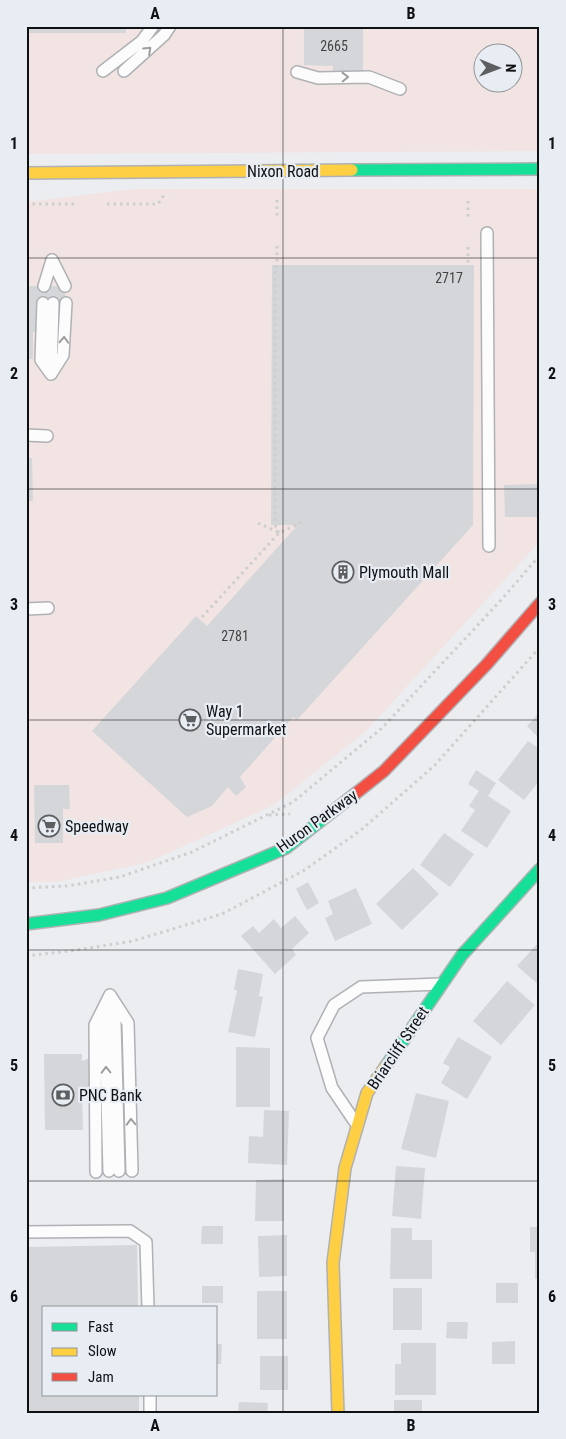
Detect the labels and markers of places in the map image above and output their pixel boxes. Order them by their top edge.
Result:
building icon: Plymouth Mall [331,560,355,584]
place label: Plymouth Mall [359,563,449,582]
place label: Way 1 Supermarket [206,702,286,739]
supermarket icon: Way 1 Supermarket [178,708,202,732]
supermarket icon: Speedway [37,814,61,838]
place label: Speedway [65,817,129,836]
bank icon: PNC Bank [51,1083,75,1107]
place label: PNC Bank [79,1086,143,1105]

